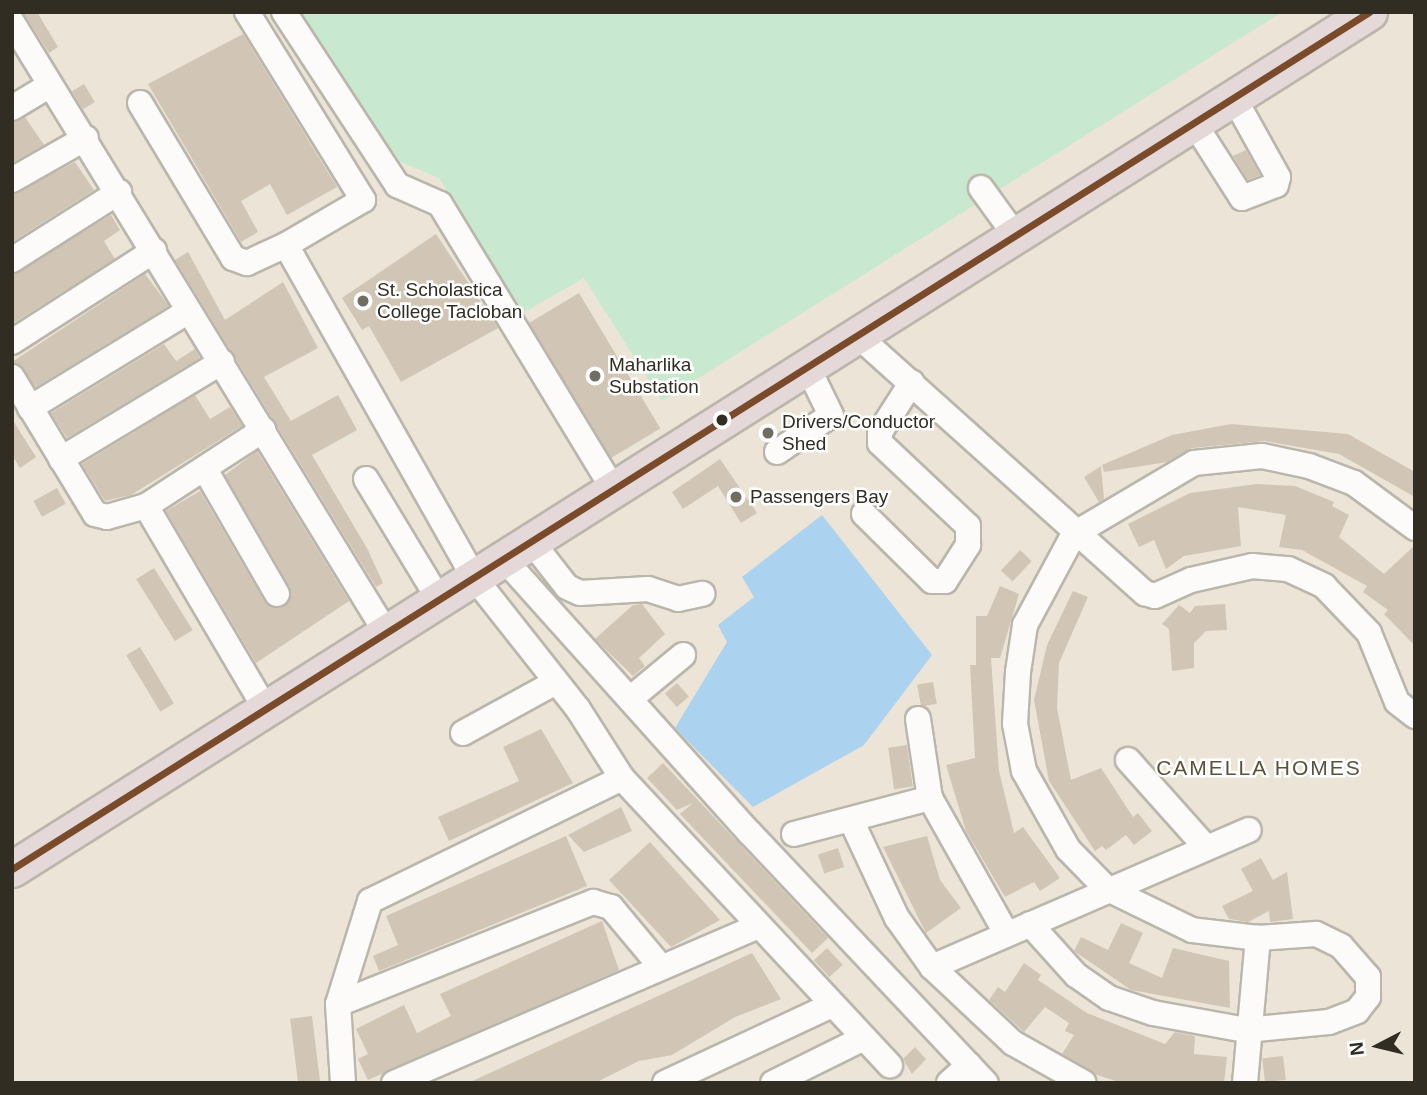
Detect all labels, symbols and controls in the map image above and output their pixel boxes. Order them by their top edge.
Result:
place label: St. Scholastica College Tacloban [377,279,523,323]
marker: St. Scholastica College Tacloban [355,293,371,309]
place label: Maharlika Substation [609,354,699,398]
marker: Maharlika Substation [587,368,603,384]
place label: Drivers/Conductor Shed [782,411,935,455]
unlabelled marker [715,413,729,427]
marker: Drivers/Conductor Shed [760,425,776,441]
place label: Passengers Bay [750,486,888,508]
marker: Passengers Bay [728,489,744,505]
district label: CAMELLA HOMES [1157,755,1361,781]
north arrow [1343,1011,1413,1081]
text: N [1345,1041,1368,1057]

